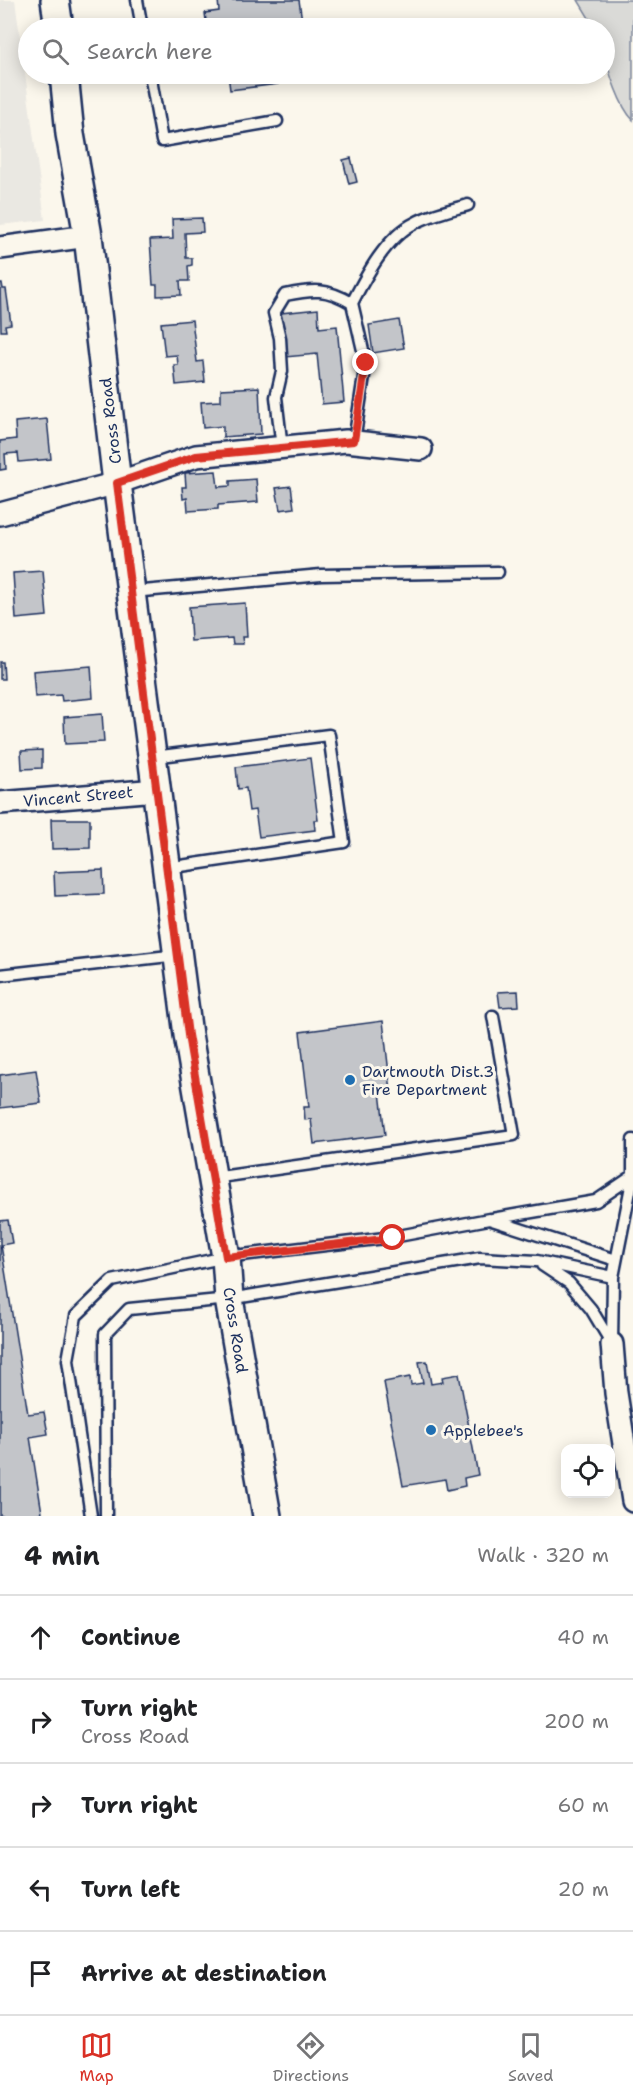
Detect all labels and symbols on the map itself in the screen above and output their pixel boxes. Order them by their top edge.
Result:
route end [352,349,378,375]
street label: Cross Road [95,377,126,465]
street label: Vincent Street [22,781,134,812]
place label: Dartmouth Dist.3 Fire Department [362,1061,494,1100]
marker: Dartmouth Dist.3 Fire Department [343,1073,357,1087]
route start [379,1224,405,1250]
street label: Cross Road [218,1286,253,1374]
place label: Applebee's [443,1420,524,1441]
marker: Applebee's [424,1423,438,1437]

